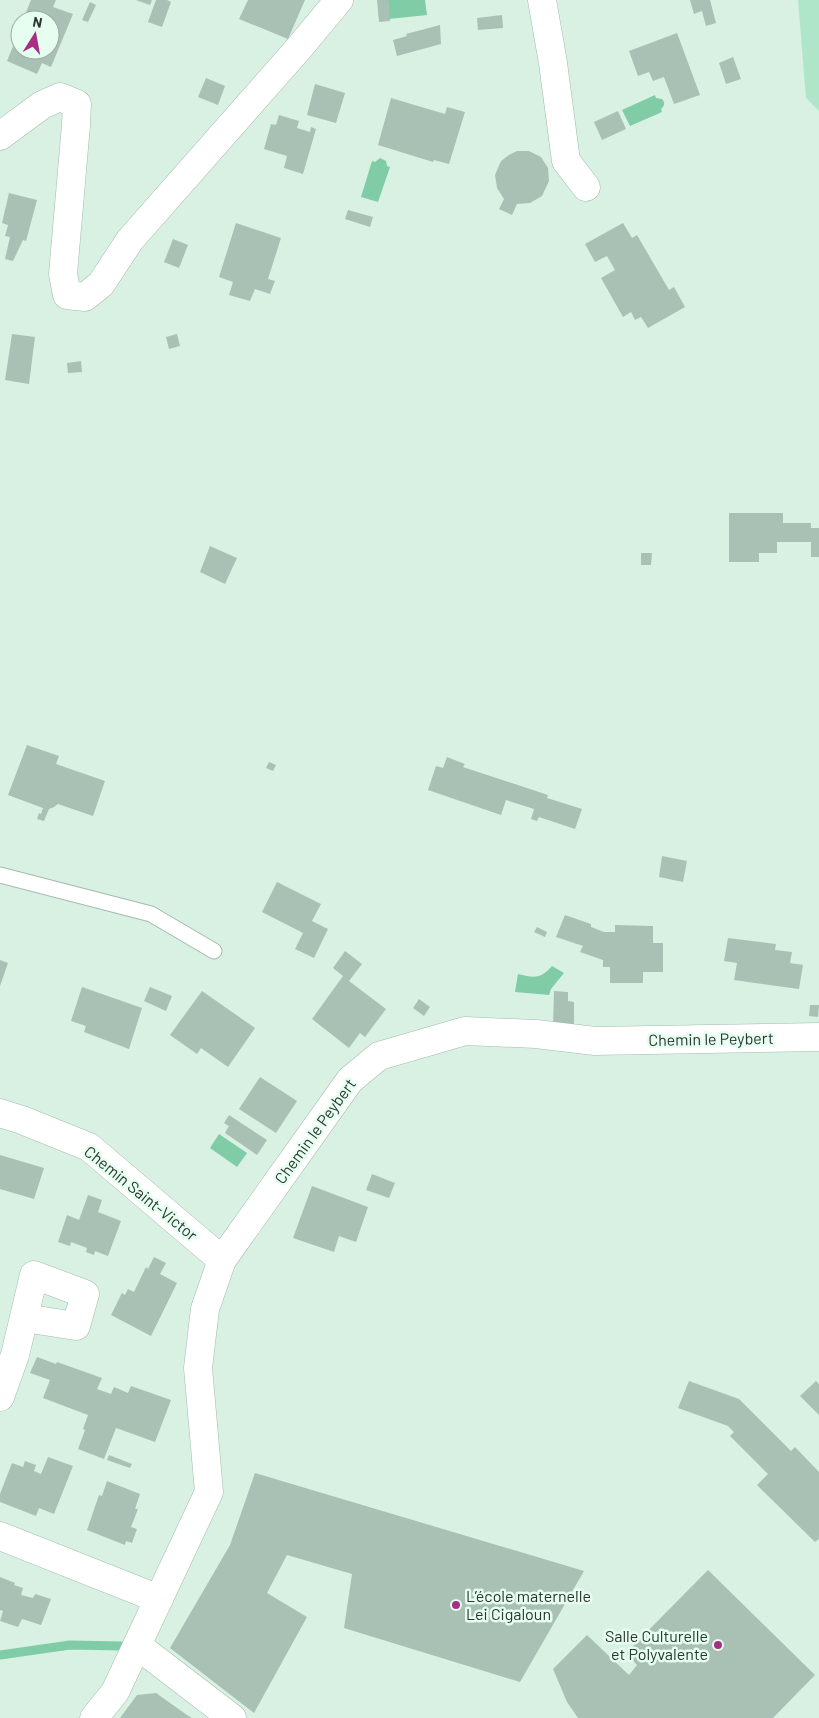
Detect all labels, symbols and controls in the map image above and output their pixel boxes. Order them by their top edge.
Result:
north arrow [10,10,60,60]
text: N [31,13,44,31]
street label: Chemin le Peybert [648,1028,774,1049]
street label: Chemin le Peybert [270,1074,359,1187]
street label: Chemin Saint-Victor [81,1141,202,1244]
place label: L’école maternelle Lei Cigaloun [466,1586,591,1623]
marker: L’école maternelle Lei Cigaloun [450,1599,462,1611]
place label: Salle Culturelle et Polyvalente [605,1626,708,1663]
marker: Salle Culturelle et Polyvalente [712,1639,724,1651]

